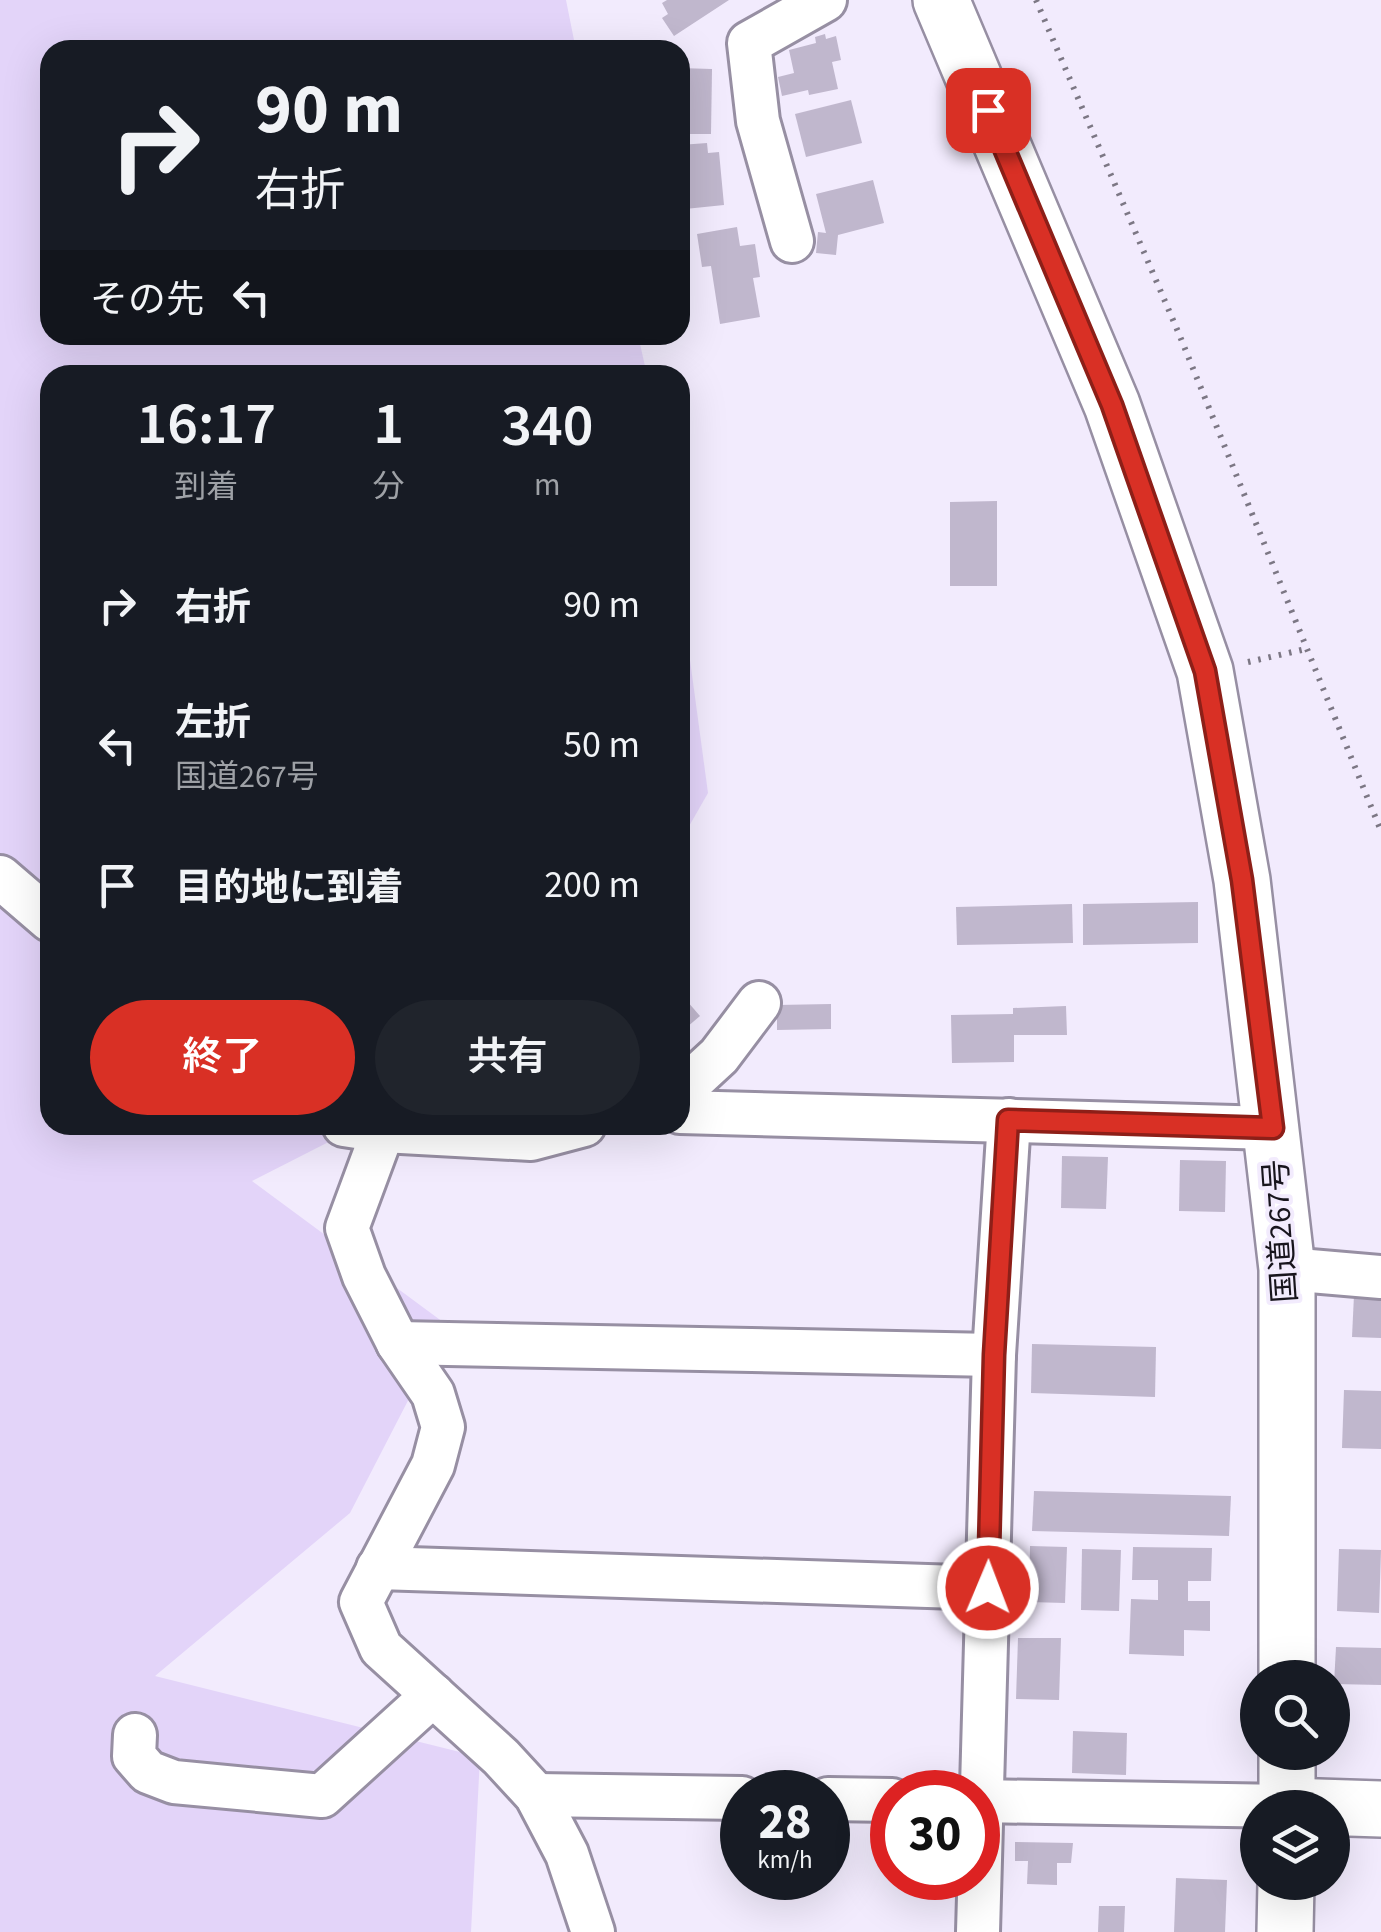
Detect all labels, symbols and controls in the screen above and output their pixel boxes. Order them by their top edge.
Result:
text: 90 m [255,60,403,160]
pin [946,68,1031,153]
icon: right [90,80,220,210]
icon: arrive [961,83,1016,138]
text: 右折 [255,159,345,223]
icon: left [224,270,279,325]
text: その先 [90,273,204,327]
text: 16:17 [137,382,276,467]
text: 1 [373,382,404,467]
text: 340 [501,384,593,469]
text: m [534,462,561,508]
text: 到着 [174,464,238,510]
text: 分 [373,464,405,510]
icon: right [90,578,145,633]
text: 90 m [563,578,640,632]
text: 右折 [175,581,251,635]
text: 左折 [175,696,251,750]
icon: left [90,718,145,773]
text: 50 m [563,718,640,772]
text: 国道267号 [175,754,319,800]
icon: arrive [90,858,145,913]
text: 200 m [544,858,640,912]
text: 目的地に到着 [175,861,403,915]
button: 終了 [90,1000,355,1115]
button: 共有 [375,1000,640,1115]
street label: 国道267号 [1253,1158,1309,1304]
position arrow [936,1536,1040,1640]
map controls [1240,1660,1350,1900]
button: search [1240,1660,1350,1770]
speed limit sign: 30 [870,1770,1000,1900]
text: 28 [759,1787,811,1858]
button: layers [1240,1790,1350,1900]
text: km/h [757,1842,813,1878]

